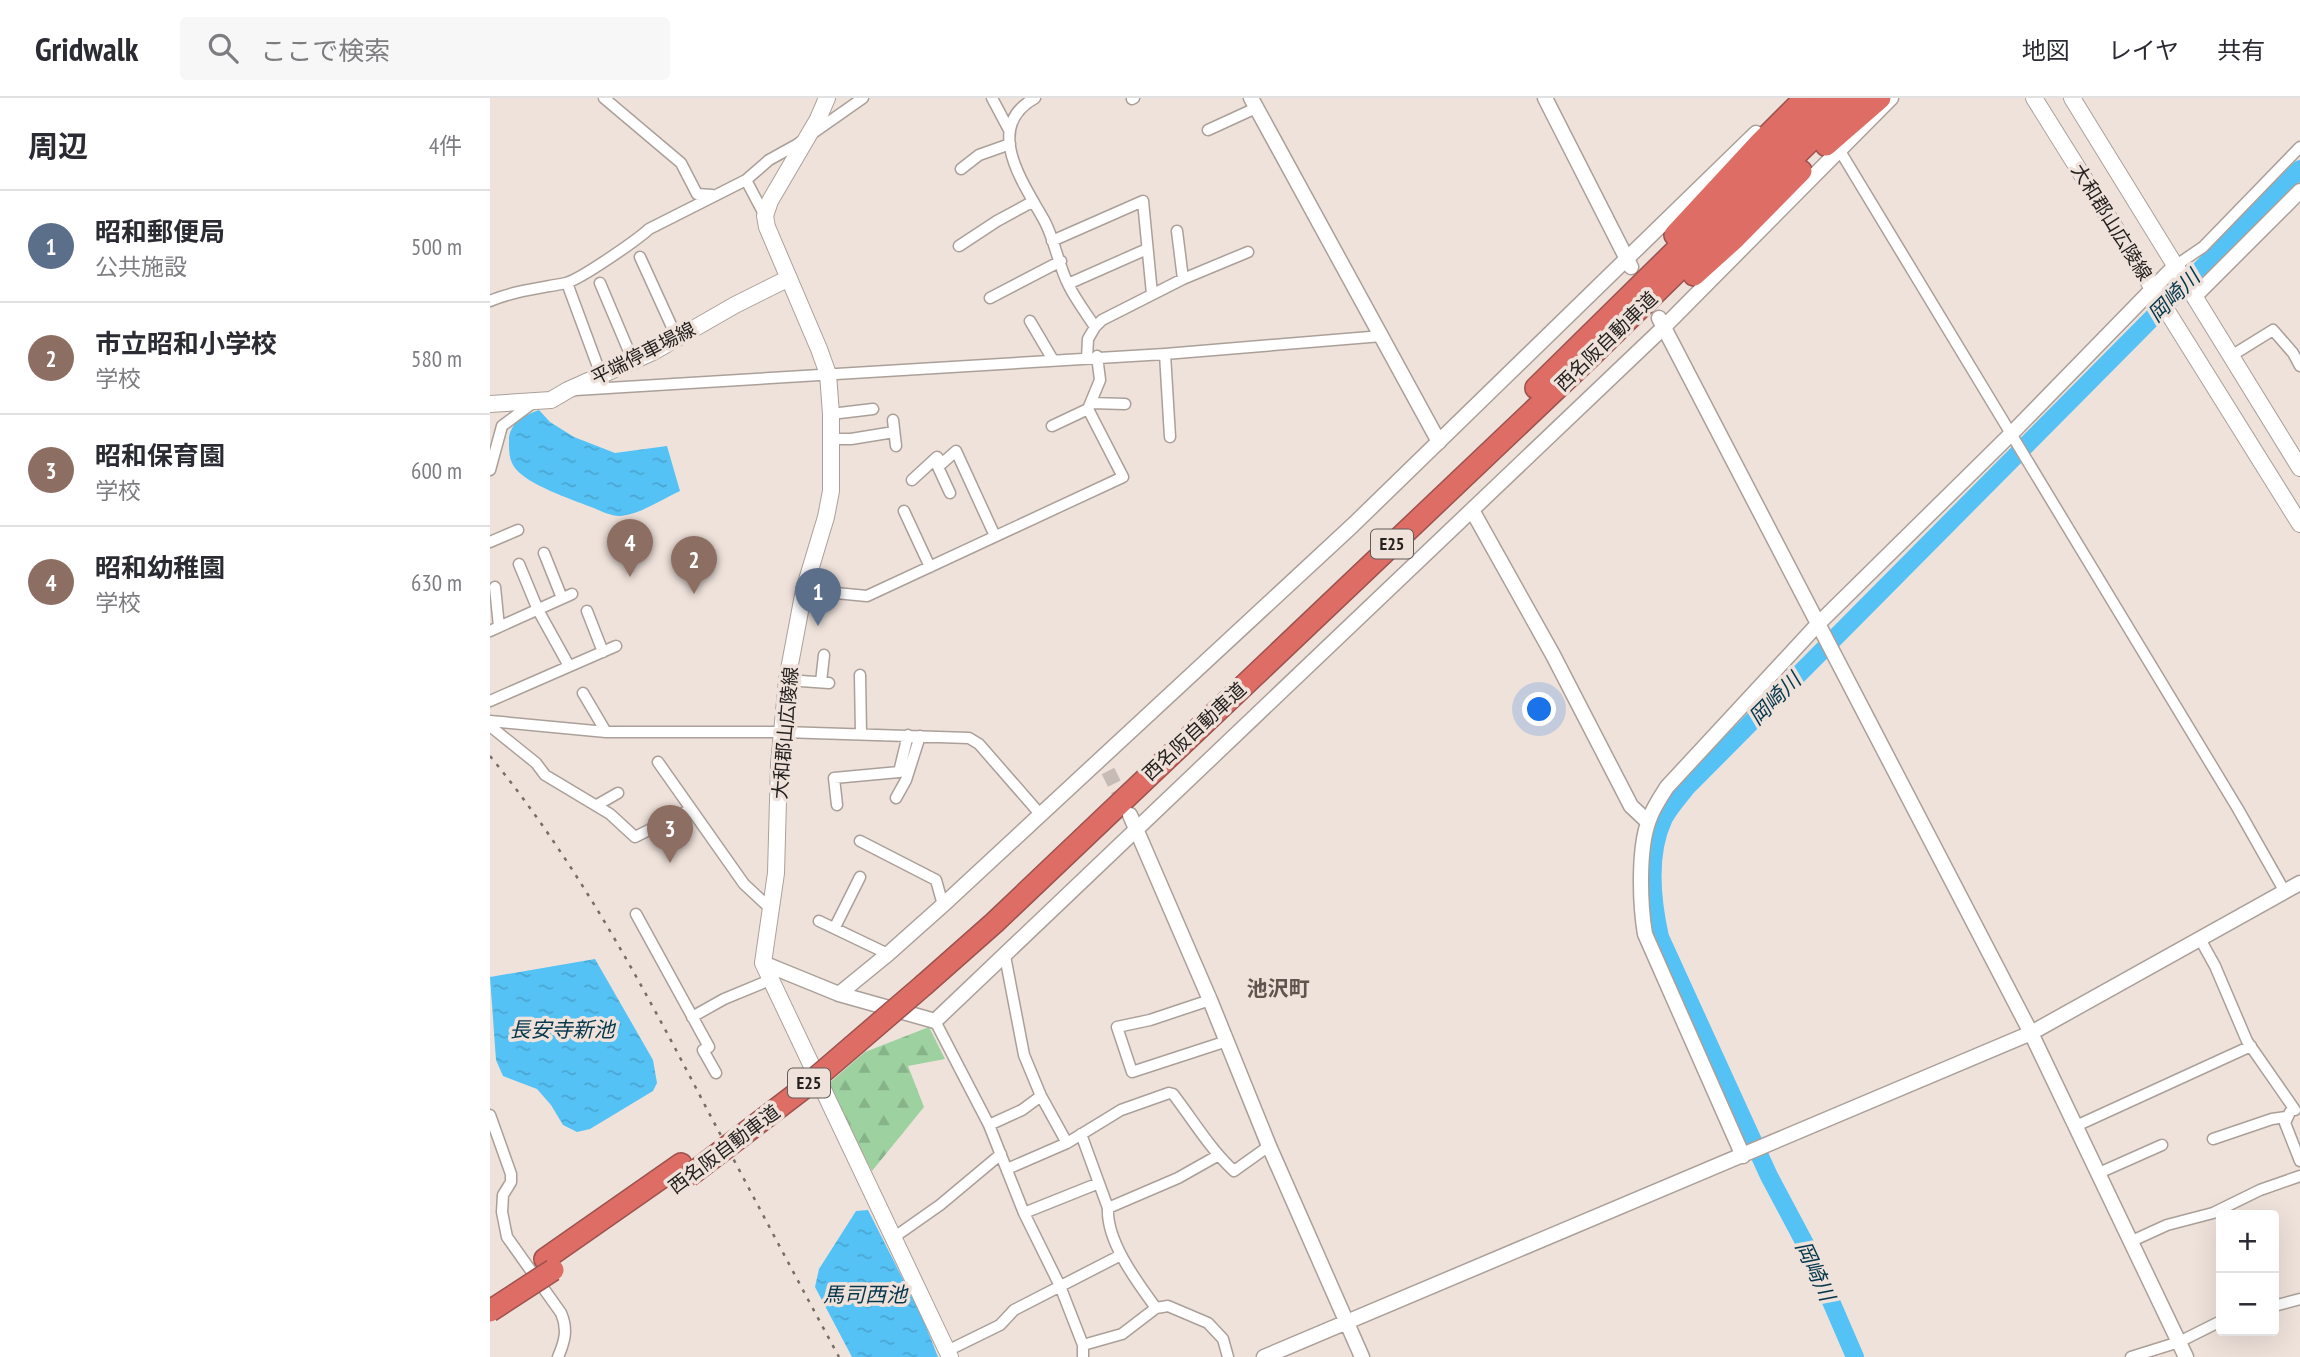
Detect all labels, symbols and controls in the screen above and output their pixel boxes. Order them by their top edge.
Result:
search box [180,17,670,80]
text: Gridwalk [35,27,138,70]
icon: search [204,29,242,67]
text: ここで検索 [260,34,390,67]
text: 地図 [2022,35,2070,66]
text: レイヤ [2108,35,2179,66]
text: 共有 [2217,35,2265,66]
text: 周辺 [28,126,88,165]
text: 4件 [429,131,462,160]
street label: 大和郡山広陵線 [2067,159,2157,285]
text: 昭和郵便局 [95,215,225,248]
text: 1 [46,232,57,261]
text: 500 m [411,232,462,261]
text: 公共施設 [95,252,187,281]
water label: 岡崎川 [2142,262,2207,327]
street label: 西名阪自動車道 [1550,286,1662,396]
street label: 平端停車場線 [587,316,699,390]
text: 市立昭和小学校 [95,327,277,360]
text: 2 [46,344,57,373]
text: 580 m [411,344,462,373]
text: 学校 [95,364,141,393]
text: 昭和保育園 [95,439,225,472]
text: 3 [46,456,57,485]
text: 600 m [411,456,462,485]
text: 学校 [95,476,141,505]
pin: 4 [607,519,653,577]
road number: E25 [1371,530,1413,559]
pin: 2 [671,536,717,594]
text: 昭和幼稚園 [95,551,225,584]
text: 4 [46,568,57,597]
text: 630 m [411,568,462,597]
pin: 1 [795,568,841,626]
text: 学校 [95,588,141,617]
water label: 岡崎川 [1743,665,1808,730]
street label: 大和郡山広陵線 [767,666,803,800]
street label: 西名阪自動車道 [1137,677,1251,785]
your location [1522,692,1556,726]
pin: 3 [647,805,693,863]
district label: 池沢町 [1247,975,1310,1002]
water label: 長安寺新池 [510,1016,616,1043]
road number: E25 [788,1068,830,1098]
street label: 西名阪自動車道 [664,1099,784,1199]
map controls [2216,1210,2279,1336]
button: + [2216,1210,2279,1273]
water label: 岡崎川 [1790,1237,1842,1307]
button: − [2216,1273,2279,1336]
water label: 馬司西池 [823,1281,909,1308]

